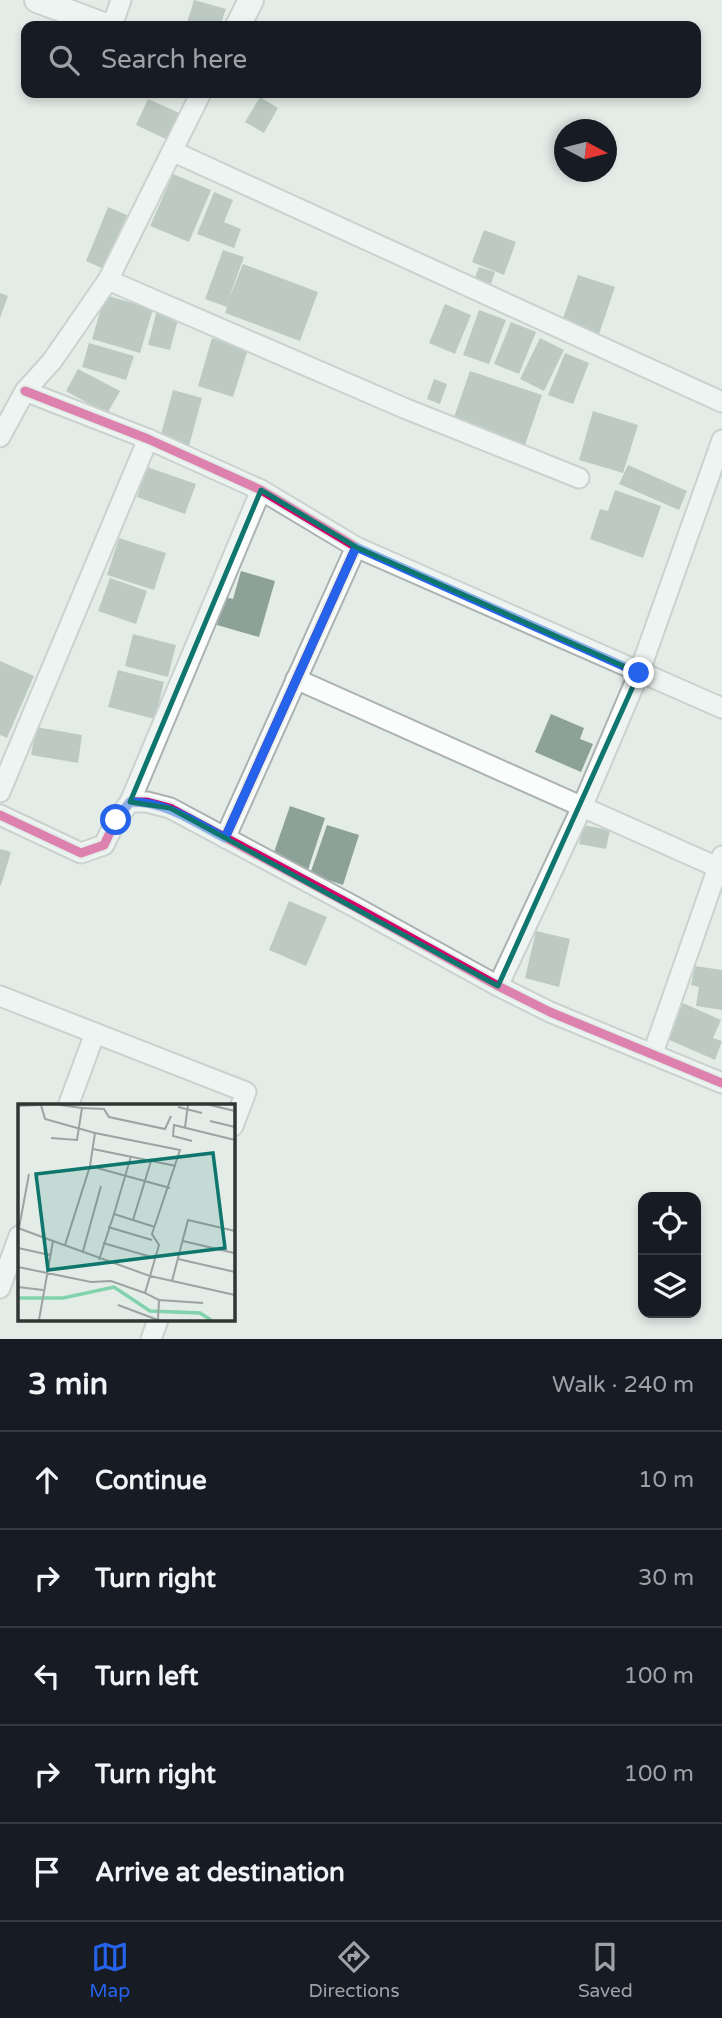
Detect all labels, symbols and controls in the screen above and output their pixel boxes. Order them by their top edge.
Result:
search box [21,21,701,98]
icon: search [45,41,83,79]
text: Search here [101,44,247,75]
north arrow [554,119,617,182]
route end [623,657,654,688]
route start [100,804,131,835]
inset map [18,1104,234,1322]
map controls [638,1192,701,1318]
button: locate [638,1192,701,1255]
button: layers [638,1255,701,1318]
text: 3 min [28,1366,108,1403]
text: Walk · 240 m [552,1371,694,1399]
icon: ahead [28,1461,66,1499]
text: Continue [95,1465,207,1496]
text: 10 m [638,1466,694,1494]
icon: right [28,1559,66,1597]
text: Turn right [95,1563,216,1594]
text: 30 m [638,1564,694,1592]
icon: left [28,1657,66,1695]
text: Turn left [95,1661,198,1692]
text: 100 m [624,1662,694,1690]
icon: right [28,1755,66,1793]
text: Turn right [95,1759,216,1790]
text: 100 m [624,1760,694,1788]
icon: arrive [28,1853,66,1891]
text: Arrive at destination [95,1857,345,1888]
tab: Map [89,1938,130,2002]
tab: Directions [309,1938,400,2002]
tab: Saved [578,1938,633,2002]

